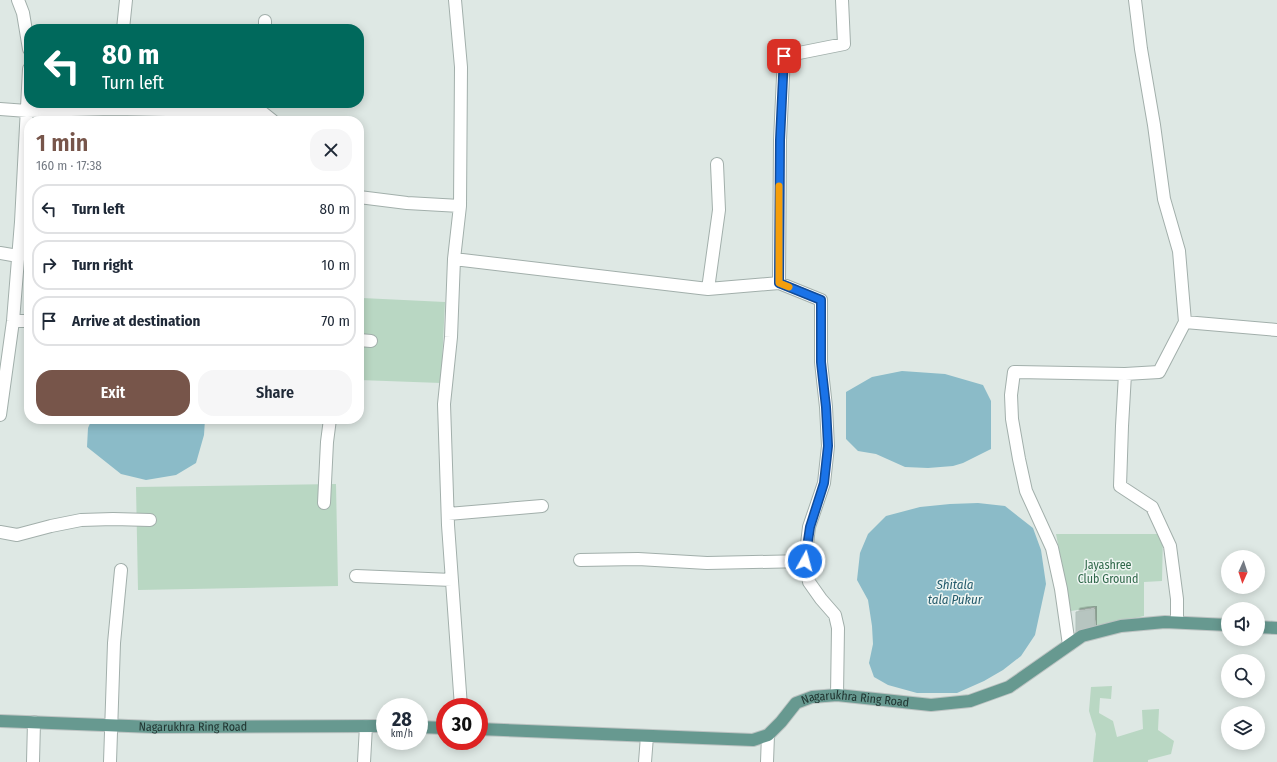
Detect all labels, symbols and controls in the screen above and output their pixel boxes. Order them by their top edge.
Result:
text: 80 m [102,38,159,71]
pin [767,39,801,73]
icon: left [36,40,88,92]
icon: arrive [773,45,795,67]
text: Turn left [102,72,164,94]
text: 1 min [36,129,88,157]
button: close [310,129,352,171]
text: 160 m · 17:38 [36,158,102,173]
icon: left [38,198,60,220]
text: Turn left [72,200,125,218]
text: 80 m [320,200,350,218]
icon: right [38,254,60,276]
text: Turn right [72,256,133,274]
text: 10 m [321,256,350,274]
icon: arrive [38,310,60,332]
text: Arrive at destination [72,312,200,330]
text: 70 m [321,312,350,330]
button: Exit [36,370,190,416]
button: Share [198,370,352,416]
position arrow [784,540,826,582]
north arrow [1221,550,1265,594]
map controls [1221,550,1265,750]
park label: Jayashree Club Ground [1078,558,1138,586]
water label: Shitala tala Pukur [928,577,983,607]
button: sound [1221,602,1265,646]
button: search [1221,654,1265,698]
street label: Nagarukhra Ring Road [799,688,910,710]
speed limit sign: 30 [436,698,488,750]
button: layers [1221,706,1265,750]
text: 28 [392,707,412,731]
street label: Nagarukhra Ring Road [138,719,247,734]
text: km/h [391,728,413,740]

